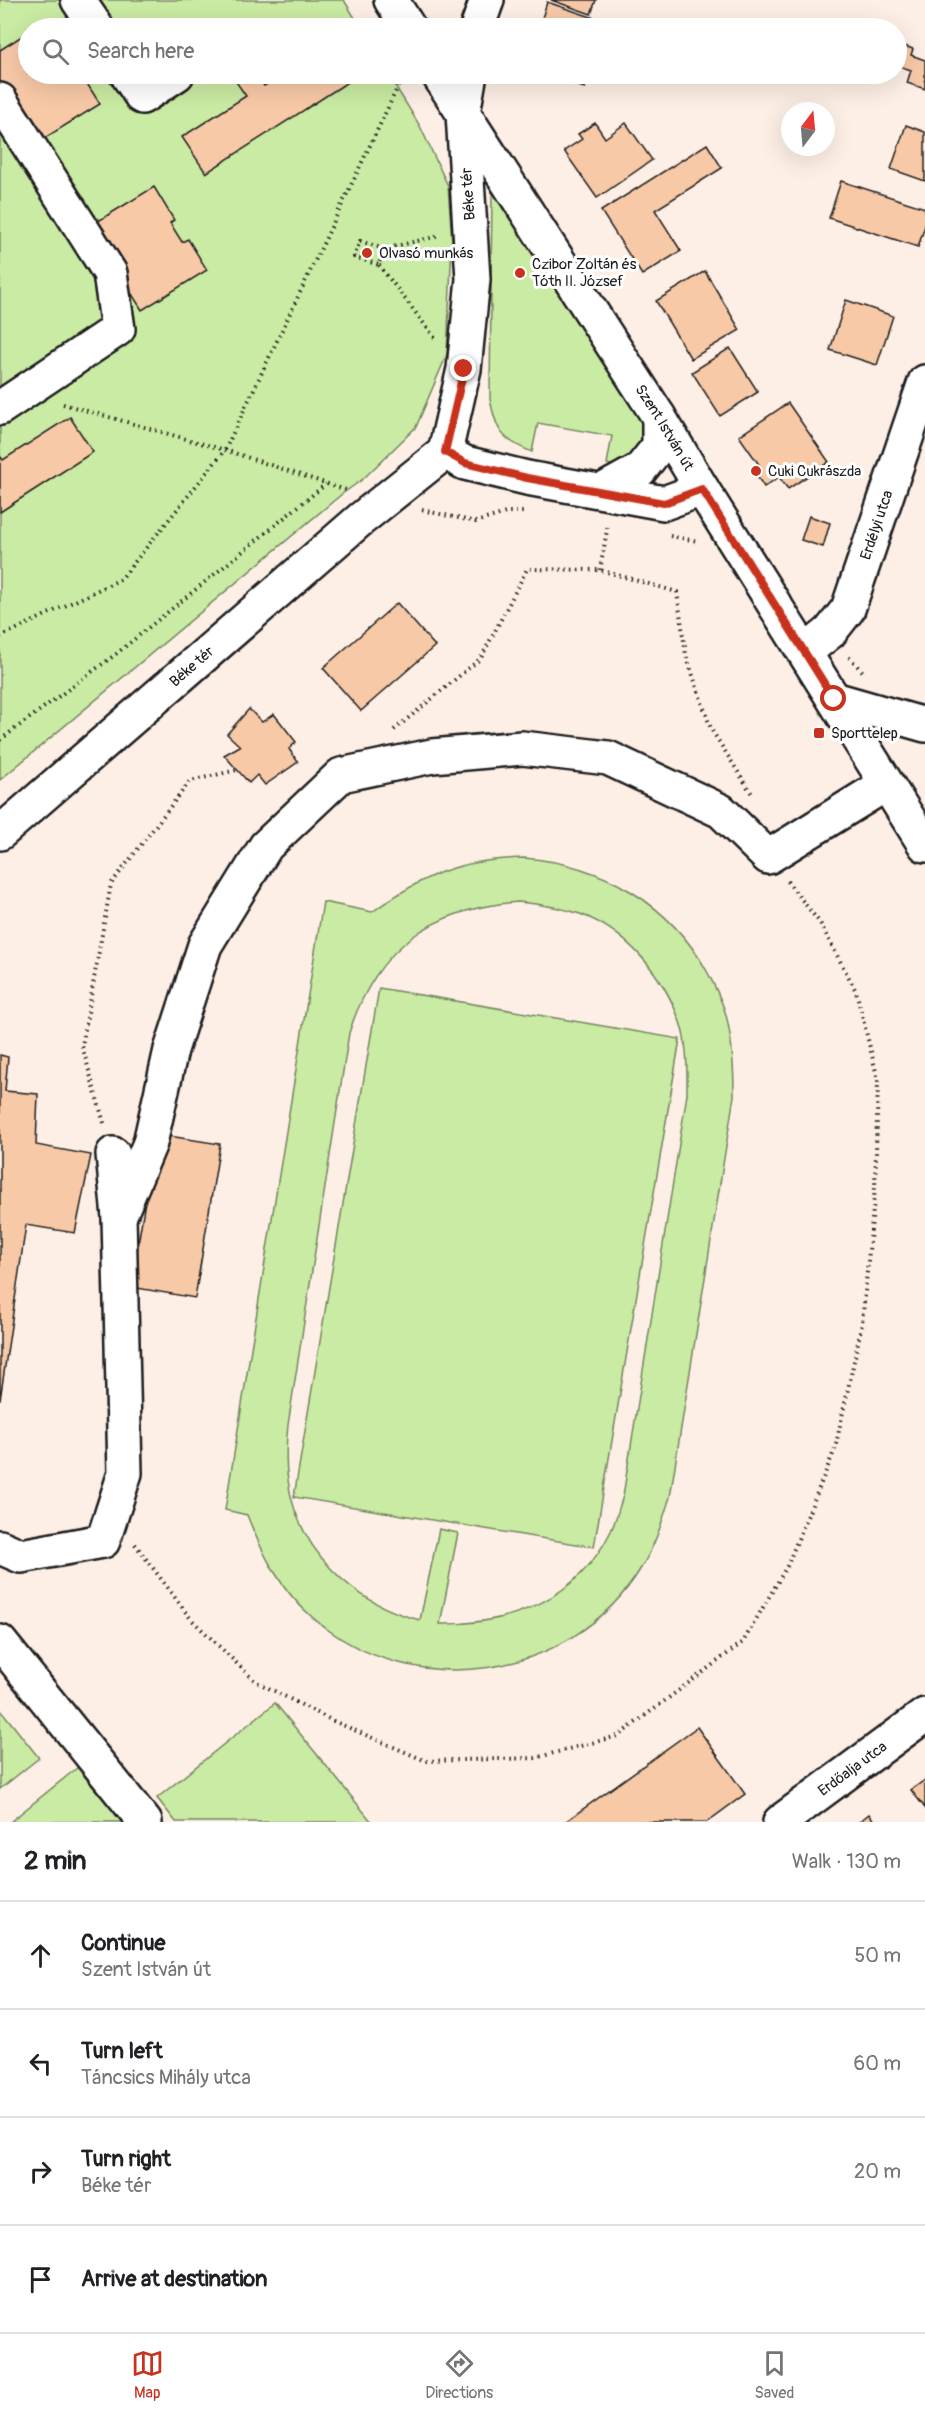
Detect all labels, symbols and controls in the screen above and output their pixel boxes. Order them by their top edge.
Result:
search box [18,18,907,84]
icon: search [39,35,72,68]
text: Search here [87,37,194,65]
north arrow [781,102,835,156]
street label: Béke tér [457,166,480,221]
place label: Olvasó munkás [379,244,474,263]
marker: Olvasó munkás [360,246,374,260]
place label: Czibor Zoltán és Tóth II. József [532,255,637,291]
marker: Czibor Zoltán és Tóth II. József [513,266,527,280]
route end [450,355,476,381]
street label: Szent István út [631,381,698,475]
place label: Cuki Cukrászda [768,462,861,481]
marker: Cuki Cukrászda [749,464,763,478]
street label: Erdélyi utca [856,488,898,562]
street label: Béke tér [166,642,219,691]
route start [820,685,846,711]
place label: Sporttelep [831,724,898,743]
marker: Sporttelep [812,726,826,740]
street label: Erdőalja utca [815,1737,891,1801]
text: 2 min [24,1845,86,1877]
text: Walk · 130 m [792,1849,901,1874]
text: Continue [81,1929,165,1957]
icon: ahead [24,1939,57,1972]
text: 50 m [854,1943,901,1968]
text: Szent István út [81,1957,211,1982]
text: Turn left [81,2037,163,2065]
icon: left [24,2047,57,2080]
text: 60 m [854,2051,901,2076]
text: Táncsics Mihály utca [81,2065,251,2090]
text: Turn right [81,2145,171,2173]
icon: right [24,2155,57,2188]
text: 20 m [854,2159,901,2184]
text: Béke tér [81,2173,151,2198]
icon: arrive [24,2263,57,2296]
text: Arrive at destination [81,2265,267,2293]
tab: Map [131,2347,164,2403]
tab: Directions [425,2347,493,2403]
tab: Saved [755,2347,794,2403]

